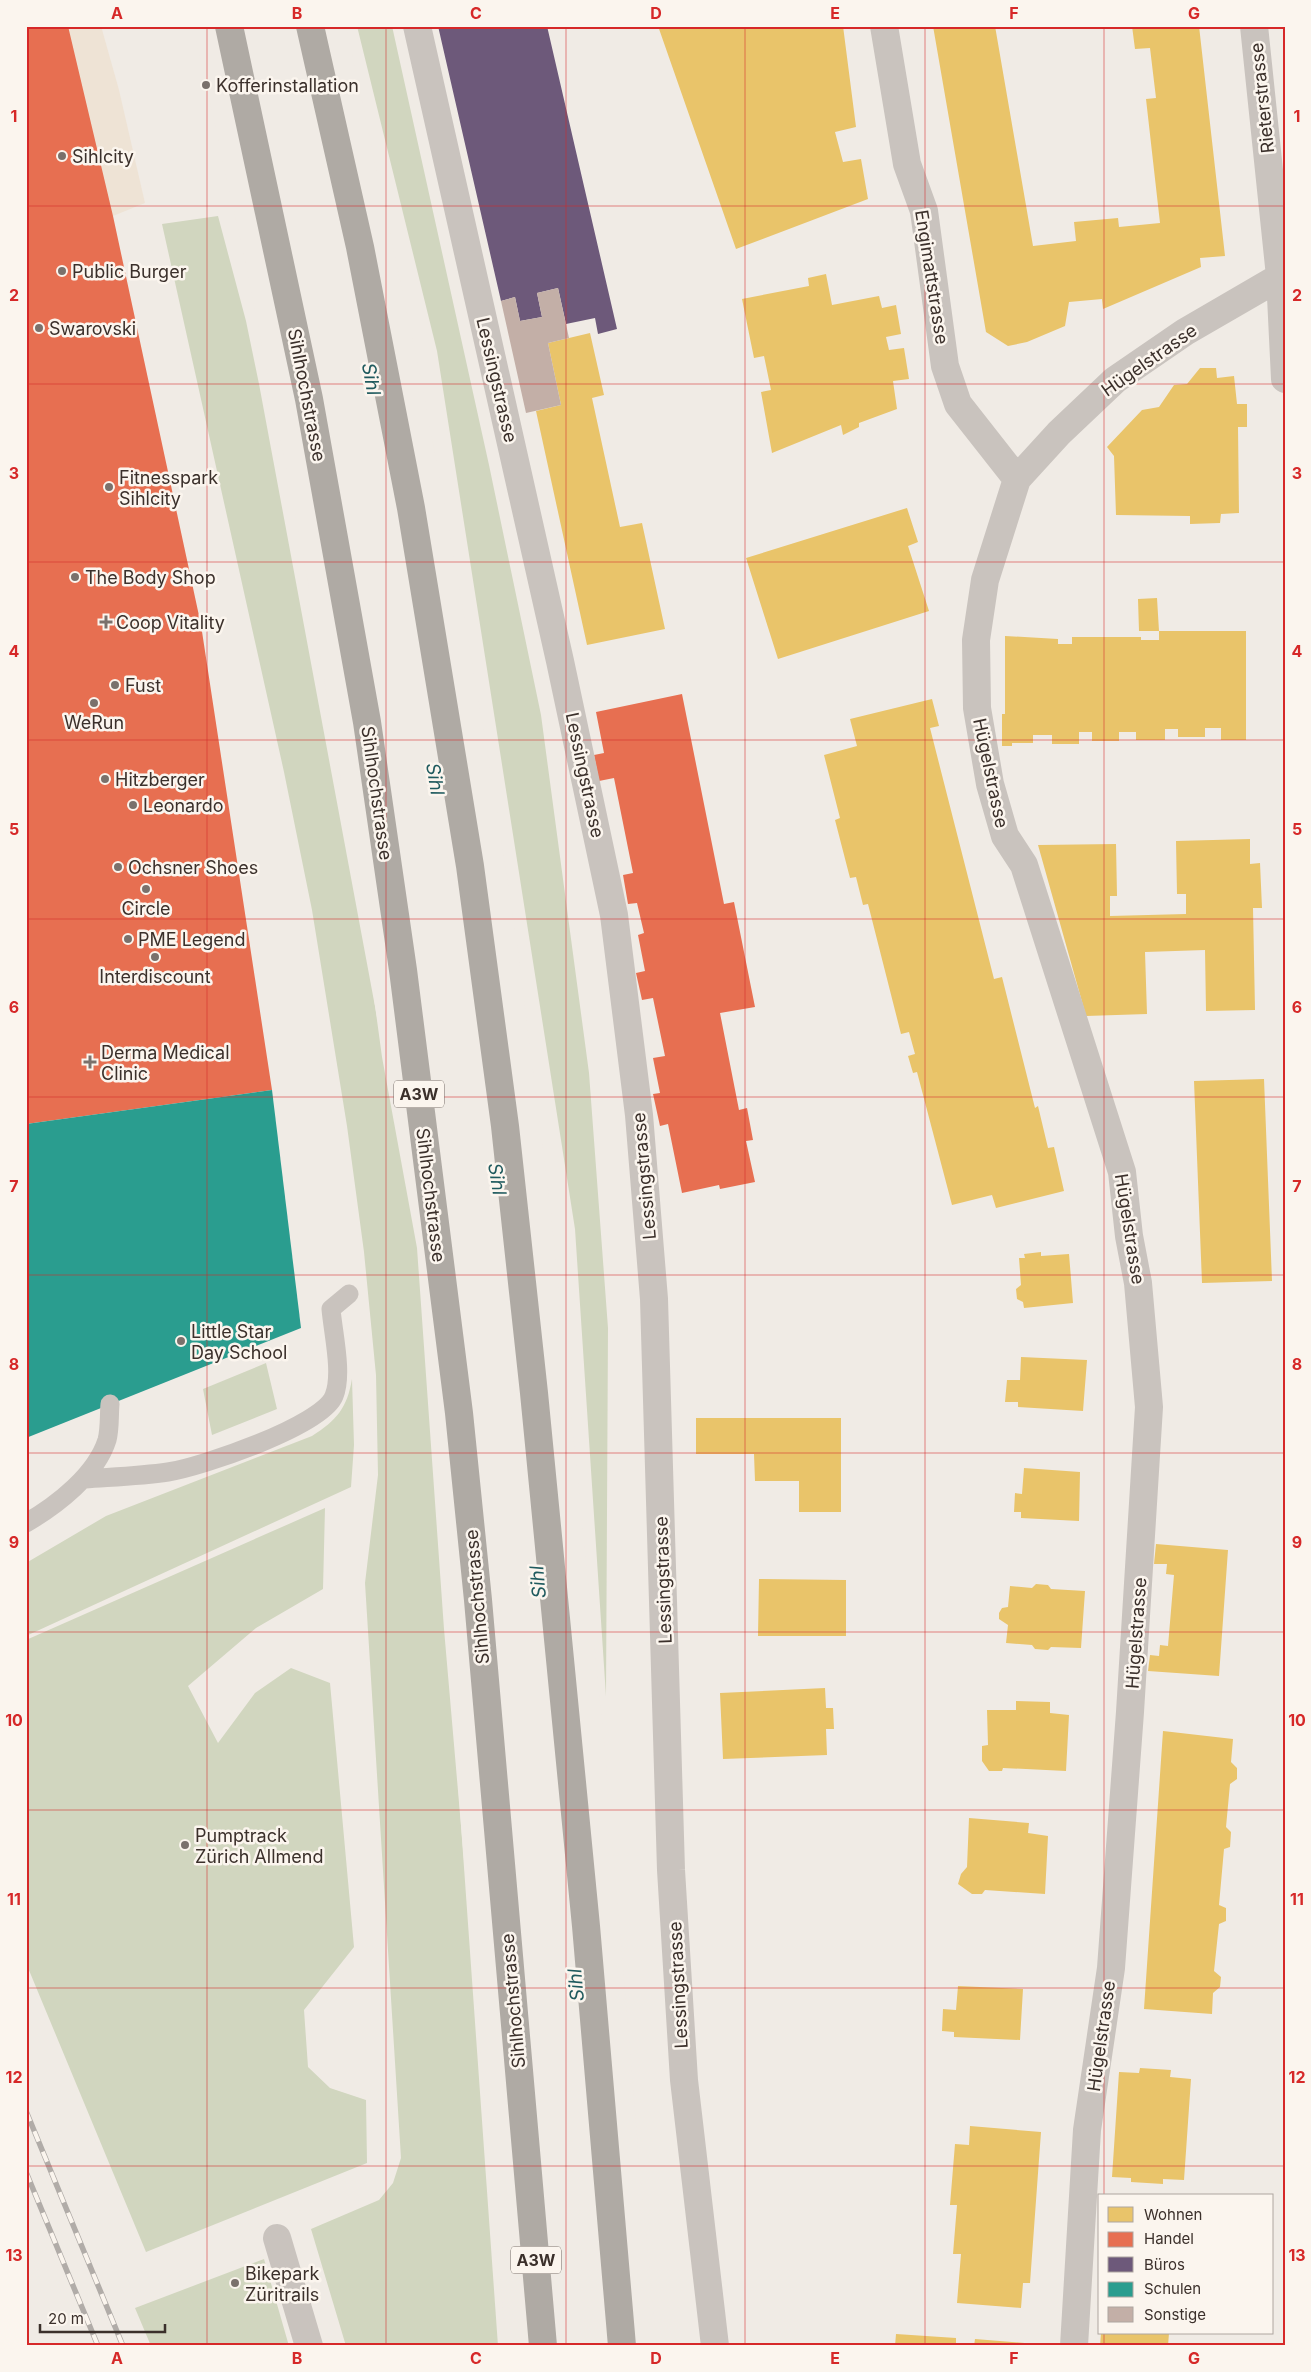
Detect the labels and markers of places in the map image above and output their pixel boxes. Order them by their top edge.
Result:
place label: Kofferinstallation [216,75,359,96]
marker: Kofferinstallation [200,79,212,91]
place label: Sihlcity [72,146,134,167]
marker: Sihlcity [56,150,68,162]
place label: Public Burger [72,261,187,282]
marker: Public Burger [56,265,68,277]
place label: Swarovski [49,318,136,339]
marker: Swarovski [33,322,45,334]
place label: Fitnesspark Sihlcity [119,467,218,509]
marker: Fitnesspark Sihlcity [103,481,115,493]
place label: The Body Shop [85,567,216,588]
marker: The Body Shop [69,571,81,583]
place label: Coop Vitality [116,612,225,633]
marker: Coop Vitality [100,616,112,628]
place label: Fust [125,675,161,696]
marker: Fust [109,679,121,691]
marker: WeRun [88,697,100,709]
place label: WeRun [64,712,124,733]
place label: Hitzberger [115,769,205,790]
marker: Hitzberger [99,773,111,785]
place label: Leonardo [143,795,224,816]
marker: Leonardo [127,799,139,811]
place label: Ochsner Shoes [128,857,258,878]
marker: Ochsner Shoes [112,861,124,873]
marker: Circle [140,883,152,895]
place label: Circle [121,898,171,919]
place label: PME Legend [138,929,246,950]
marker: PME Legend [122,933,134,945]
marker: Interdiscount [149,951,161,963]
place label: Interdiscount [99,966,211,987]
place label: Derma Medical Clinic [101,1042,230,1084]
marker: Derma Medical Clinic [83,1055,97,1069]
place label: Little Star Day School [191,1321,287,1363]
marker: Little Star Day School [175,1335,187,1347]
place label: Pumptrack Zürich Allmend [195,1825,323,1867]
marker: Pumptrack Zürich Allmend [179,1839,191,1851]
place label: Bikepark Züritrails [245,2263,319,2305]
marker: Bikepark Züritrails [229,2277,241,2289]

